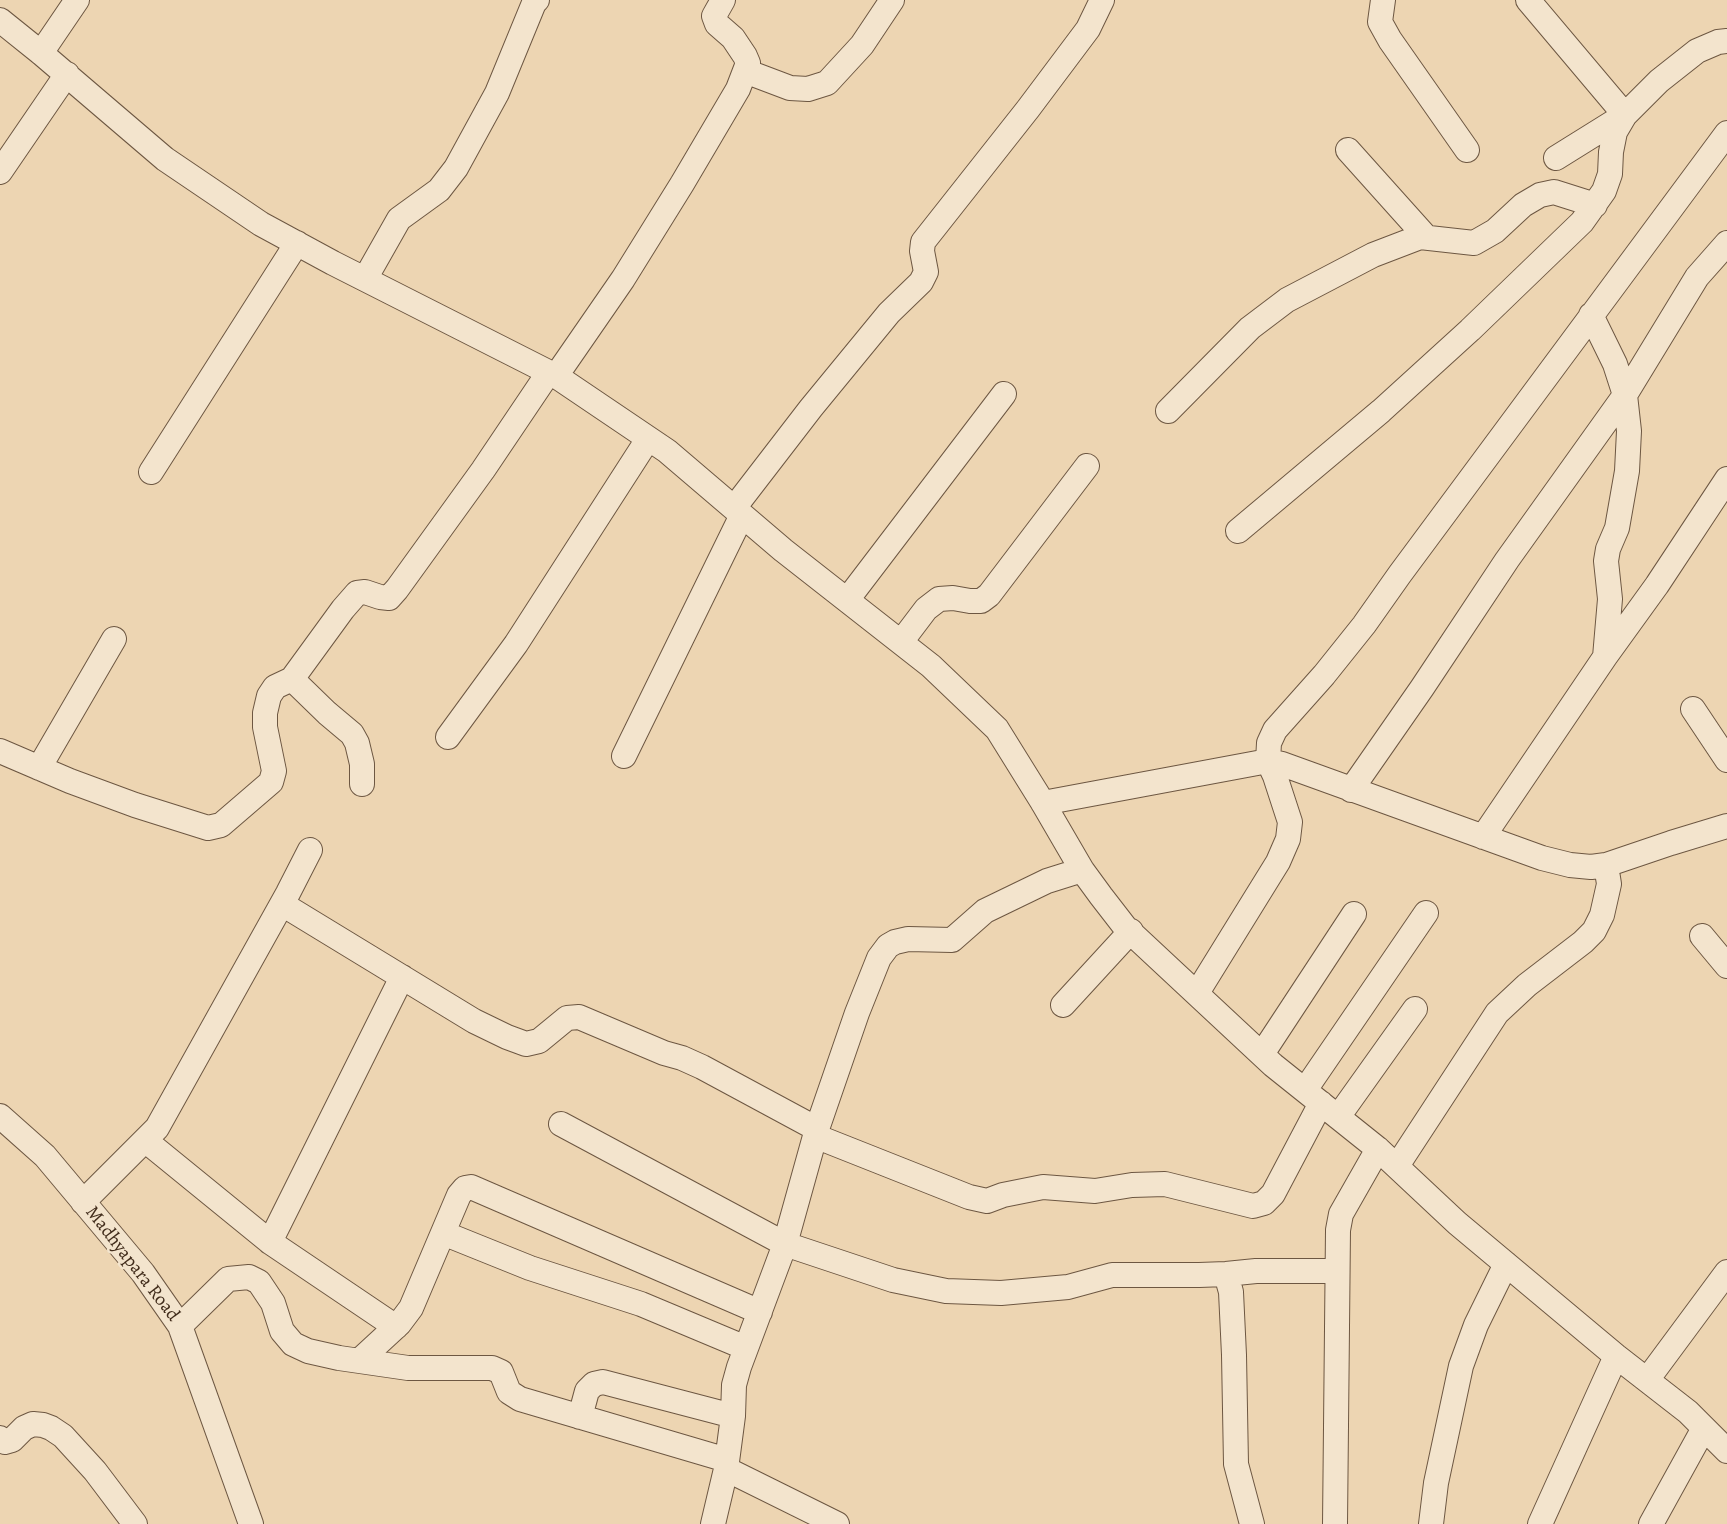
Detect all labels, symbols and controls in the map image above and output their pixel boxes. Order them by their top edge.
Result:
street label: Madhyapara Road [80,1202,184,1326]

